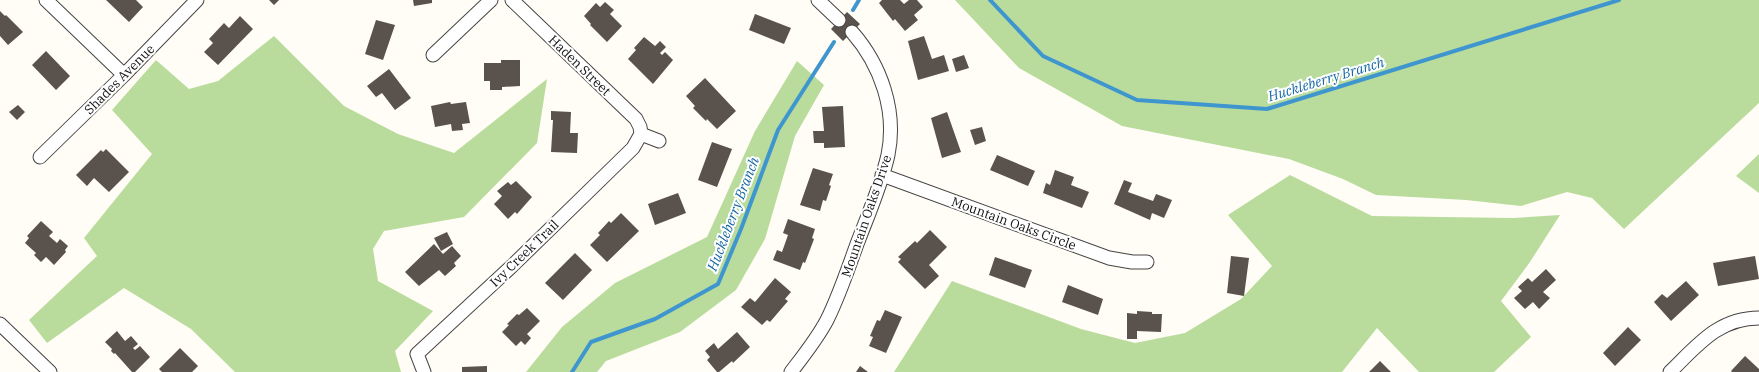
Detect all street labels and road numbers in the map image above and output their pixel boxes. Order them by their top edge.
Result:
street label: Haden Street [545,31,615,100]
street label: Shades Avenue [81,41,158,118]
street label: Mountain Oaks Drive [838,153,895,280]
street label: Mountain Oaks Circle [949,193,1078,254]
street label: Ivy Creek Trail [486,216,562,291]

